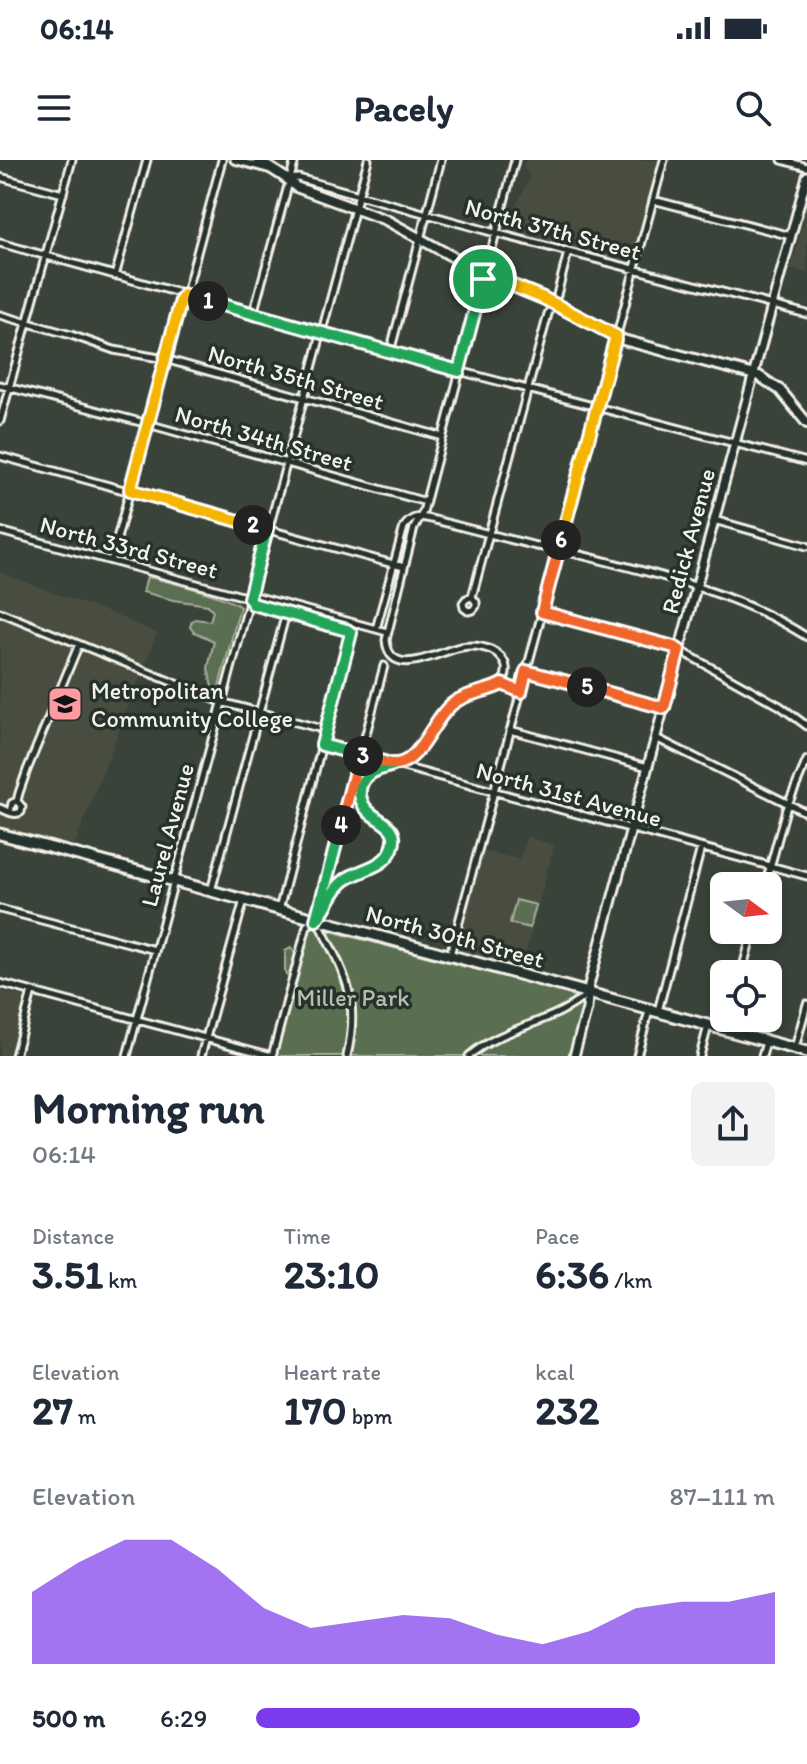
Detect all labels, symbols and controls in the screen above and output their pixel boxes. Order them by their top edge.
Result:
text: 06:14 [40,10,114,47]
icon: menu [32,86,76,130]
icon: search [731,86,775,130]
text: Pacely [354,87,453,130]
street label: North 37th Street [462,192,644,266]
pin [449,245,517,313]
icon: arrive [461,257,505,301]
pin: 1 [188,281,228,321]
text: 1 [203,287,213,314]
street label: North 35th Street [205,338,387,416]
street label: North 34th Street [172,399,356,477]
street label: Redick Avenue [655,465,721,617]
pin: 2 [233,505,273,545]
street label: North 33rd Street [37,509,221,585]
text: 2 [247,511,259,538]
pin: 6 [541,520,581,560]
text: 6 [555,526,567,553]
pin: 5 [567,667,607,707]
text: 5 [581,673,593,700]
place label: Metropolitan Community College [91,676,293,733]
school or university icon: Metropolitan Community College [46,685,84,723]
pin: 3 [343,736,383,776]
text: 3 [357,742,369,769]
street label: North 31st Avenue [473,755,665,833]
street label: Laurel Avenue [134,760,200,910]
pin: 4 [321,805,361,845]
text: 4 [334,811,348,838]
north arrow [710,872,782,944]
map controls [710,872,782,1032]
street label: North 30th Street [363,898,547,974]
button: locate [710,960,782,1032]
park label: Miller Park [297,983,409,1012]
text: Morning run [32,1081,265,1134]
button: share [691,1082,775,1166]
text: 06:14 [32,1138,96,1170]
text: Distance [32,1223,114,1250]
text: Time [284,1223,331,1250]
text: Pace [535,1223,579,1250]
text: 3.51 [32,1250,103,1298]
text: 23:10 [284,1250,380,1298]
text: 6:36 [535,1250,609,1298]
text: km [103,1267,137,1294]
text: /km [609,1267,653,1294]
text: Elevation [32,1359,119,1386]
text: Heart rate [284,1359,381,1386]
text: kcal [535,1359,574,1386]
text: 27 [32,1386,73,1434]
text: 170 [284,1386,347,1434]
text: 232 [535,1386,599,1434]
text: m [73,1403,96,1430]
text: bpm [347,1403,392,1430]
text: Elevation [32,1480,135,1512]
text: 87–111 m [669,1480,775,1512]
text: 500 m [32,1702,105,1734]
text: 6:29 [160,1702,207,1734]

